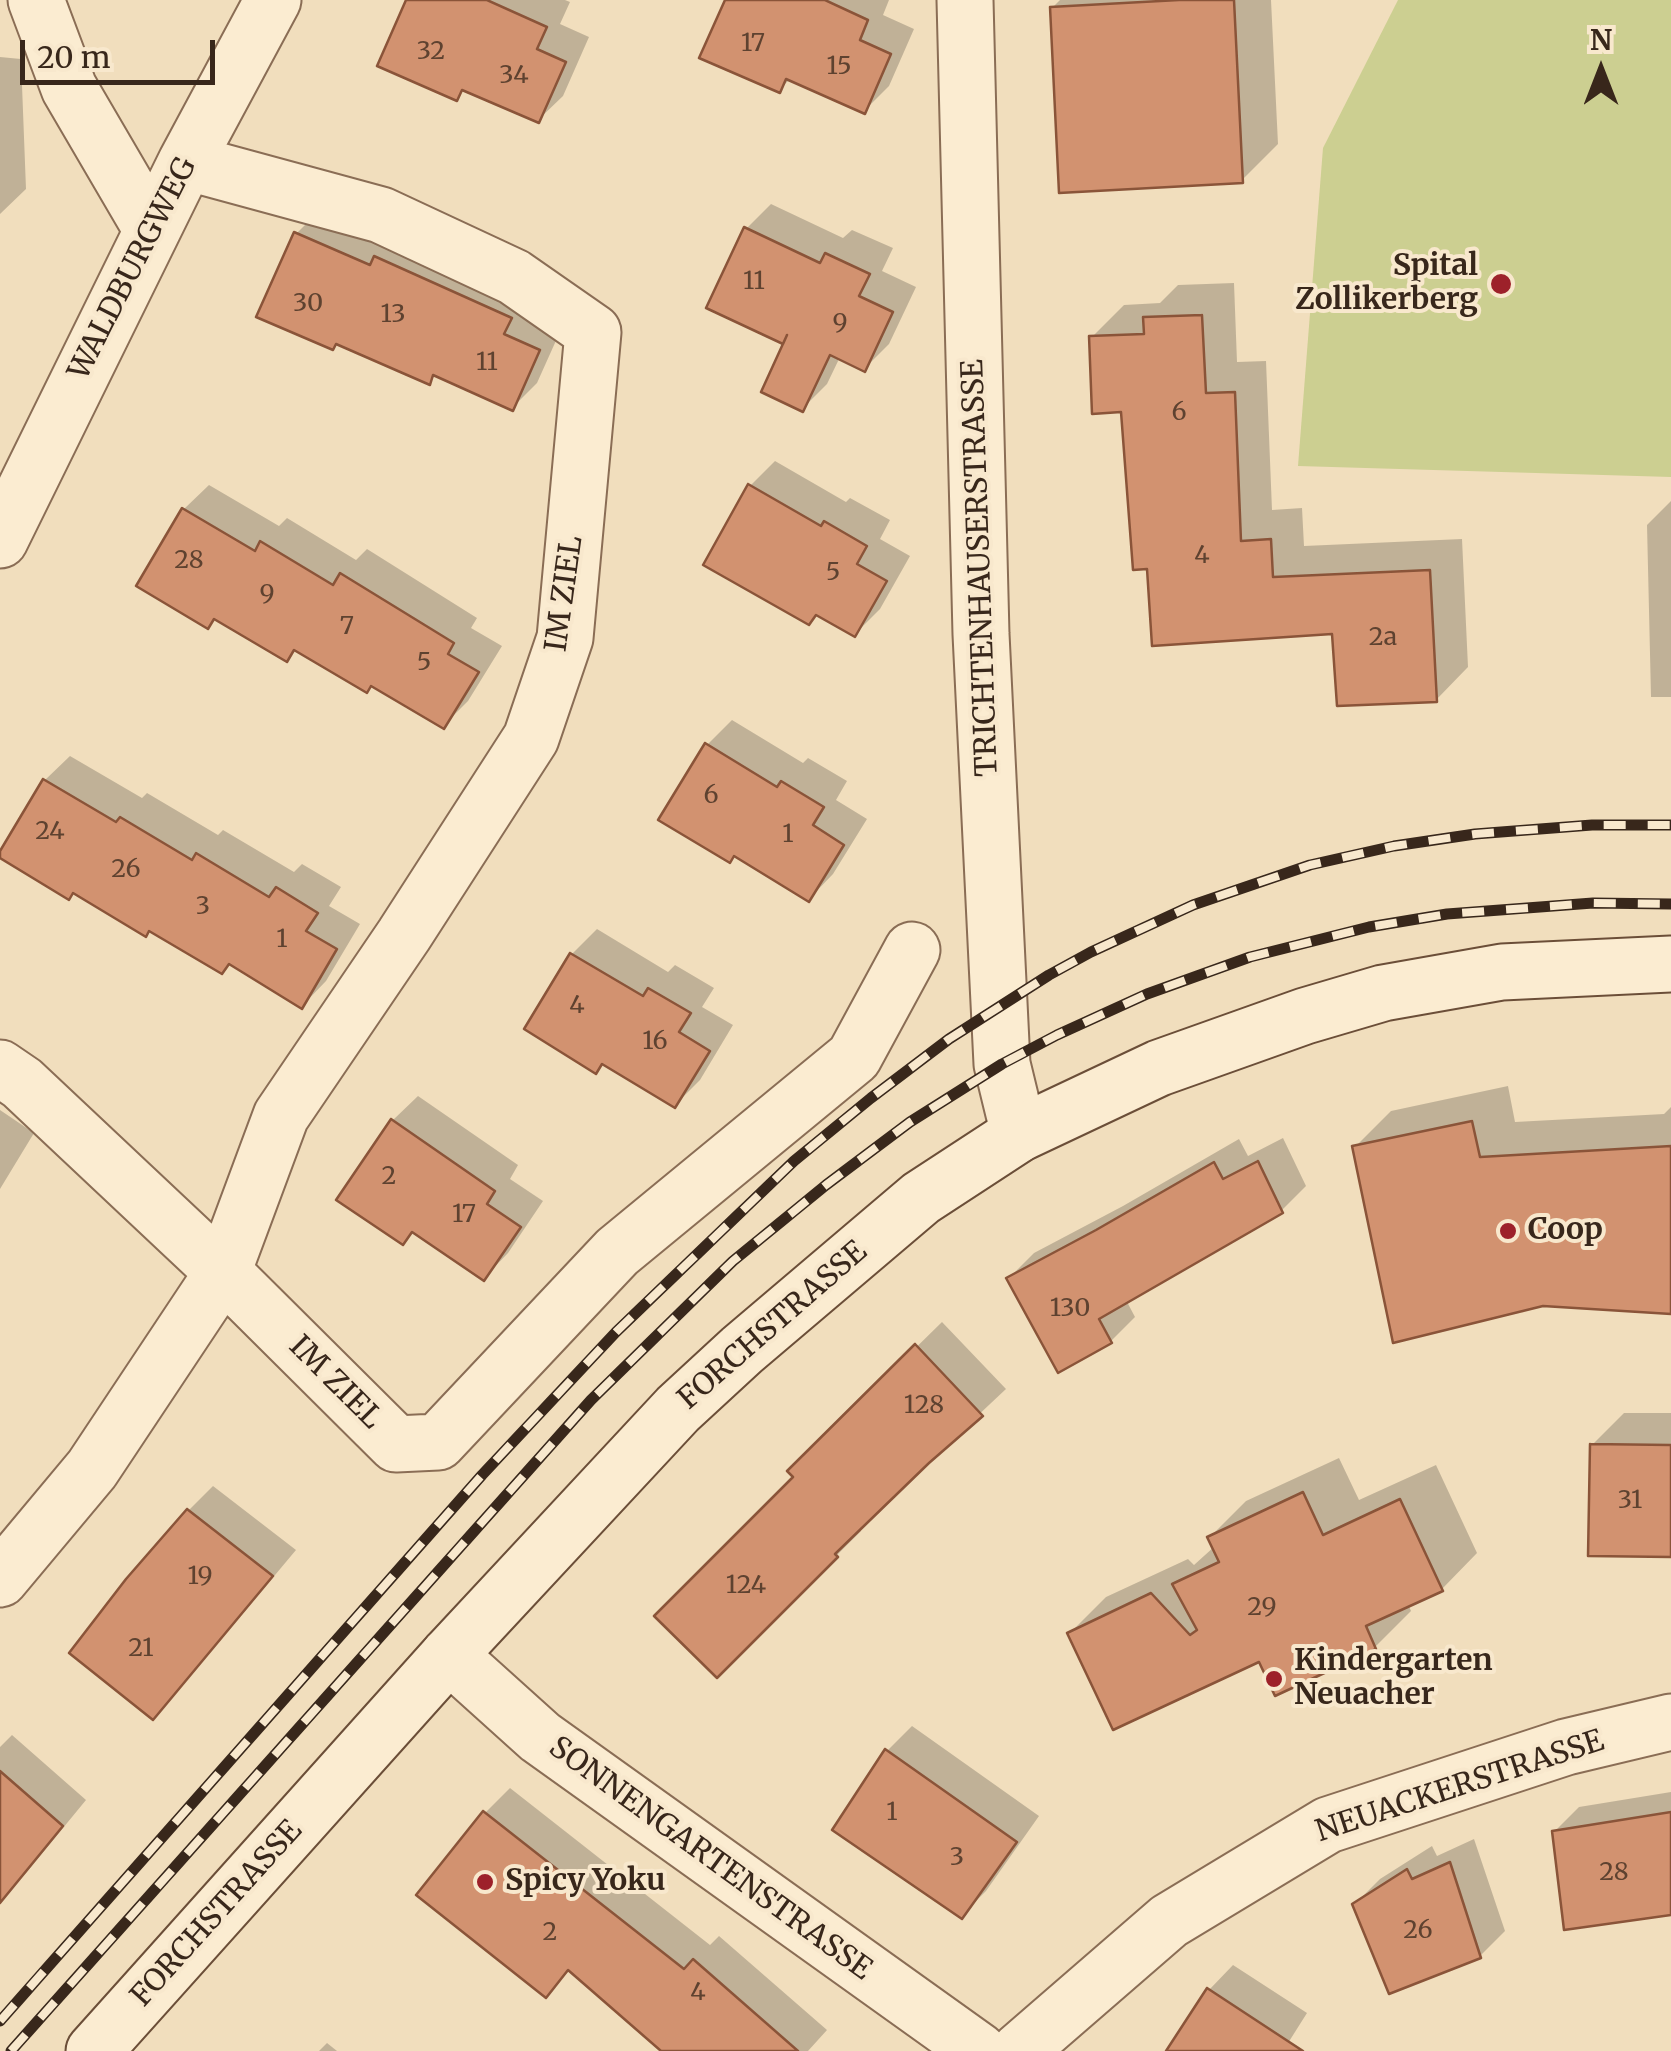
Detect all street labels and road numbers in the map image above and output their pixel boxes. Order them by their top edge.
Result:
street label: WALDBURGWEG [62,152,204,386]
street label: TRICHTENHAUSERSTRASSE [956,359,1006,777]
street label: IM ZIEL [539,534,591,654]
street label: FORCHSTRASSE [671,1234,875,1418]
street label: IM ZIEL [281,1329,389,1437]
street label: NEUACKERSTRASSE [1312,1723,1608,1851]
street label: SONNENGARTENSTRASSE [542,1730,878,1988]
street label: FORCHSTRASSE [124,1814,310,2014]

